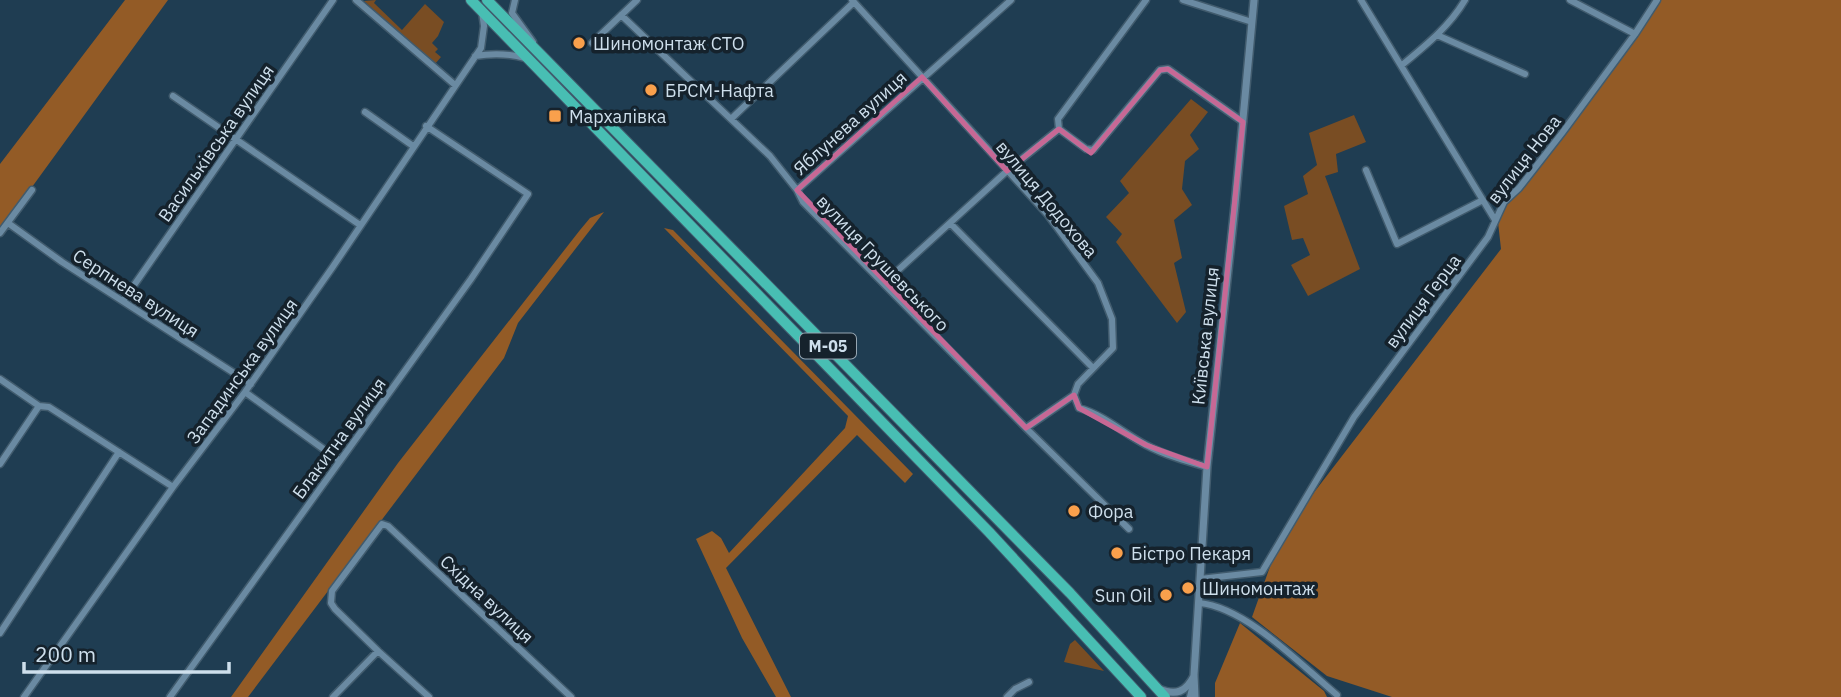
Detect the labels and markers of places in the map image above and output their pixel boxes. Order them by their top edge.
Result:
place label: Шиномонтаж СТО [593,32,744,55]
marker: Шиномонтаж СТО [571,35,587,51]
place label: БРСМ-Нафта [665,79,774,102]
marker: БРСМ-Нафта [643,82,659,98]
place label: Мархалівка [569,105,667,128]
marker: Мархалівка [547,108,563,124]
place label: Фора [1088,500,1134,523]
marker: Фора [1066,503,1082,519]
place label: Бістро Пекаря [1131,542,1251,565]
marker: Бістро Пекаря [1109,545,1125,561]
place label: Шиномонтаж [1202,577,1316,600]
marker: Шиномонтаж [1180,580,1196,596]
place label: Sun Oil [1095,584,1152,607]
marker: Sun Oil [1158,587,1174,603]

